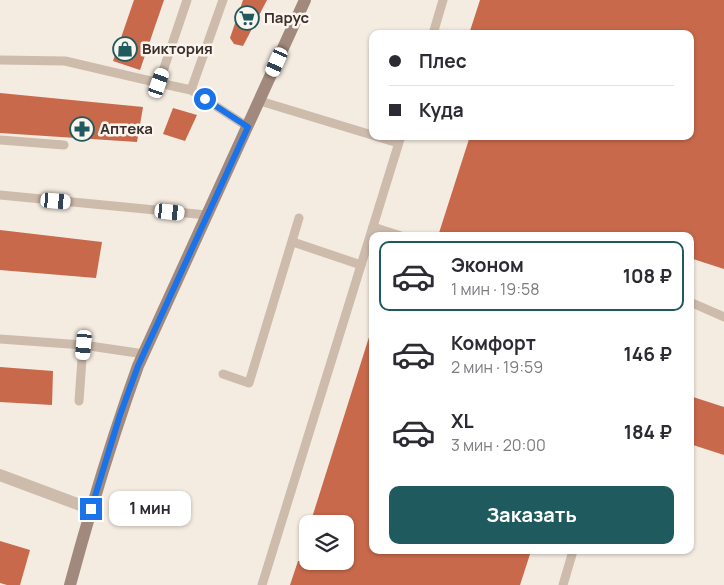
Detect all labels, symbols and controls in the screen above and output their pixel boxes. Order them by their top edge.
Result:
supermarket icon: Парус [234,5,260,31]
place label: Парус [264,7,310,28]
shop icon: Виктория [112,36,138,62]
place label: Виктория [142,38,213,59]
car [264,45,289,79]
text: Плес [419,48,467,74]
car [147,66,170,100]
route start [194,88,216,110]
text: Куда [419,97,464,123]
pharmacy icon: Аптека [69,116,95,142]
place label: Аптека [100,118,153,139]
car [40,192,71,210]
car [154,203,185,221]
text: Эконом [451,252,524,278]
icon: car [391,254,436,299]
text: 108 ₽ [623,263,672,289]
text: 1 мин · 19:58 [451,278,540,300]
car [75,329,92,361]
text: Комфорт [451,330,536,356]
icon: car [391,332,436,377]
text: 146 ₽ [623,341,672,367]
text: 2 мин · 19:59 [451,356,543,378]
text: XL [451,408,474,434]
icon: car [391,410,436,455]
text: 184 ₽ [624,419,672,445]
text: 3 мин · 20:00 [451,434,546,456]
button: Заказать [389,486,674,544]
callout: 1 мин [108,492,191,526]
text: 1 мин [129,497,171,519]
route end [80,498,102,520]
map controls [299,515,354,570]
button: layers [299,515,354,570]

